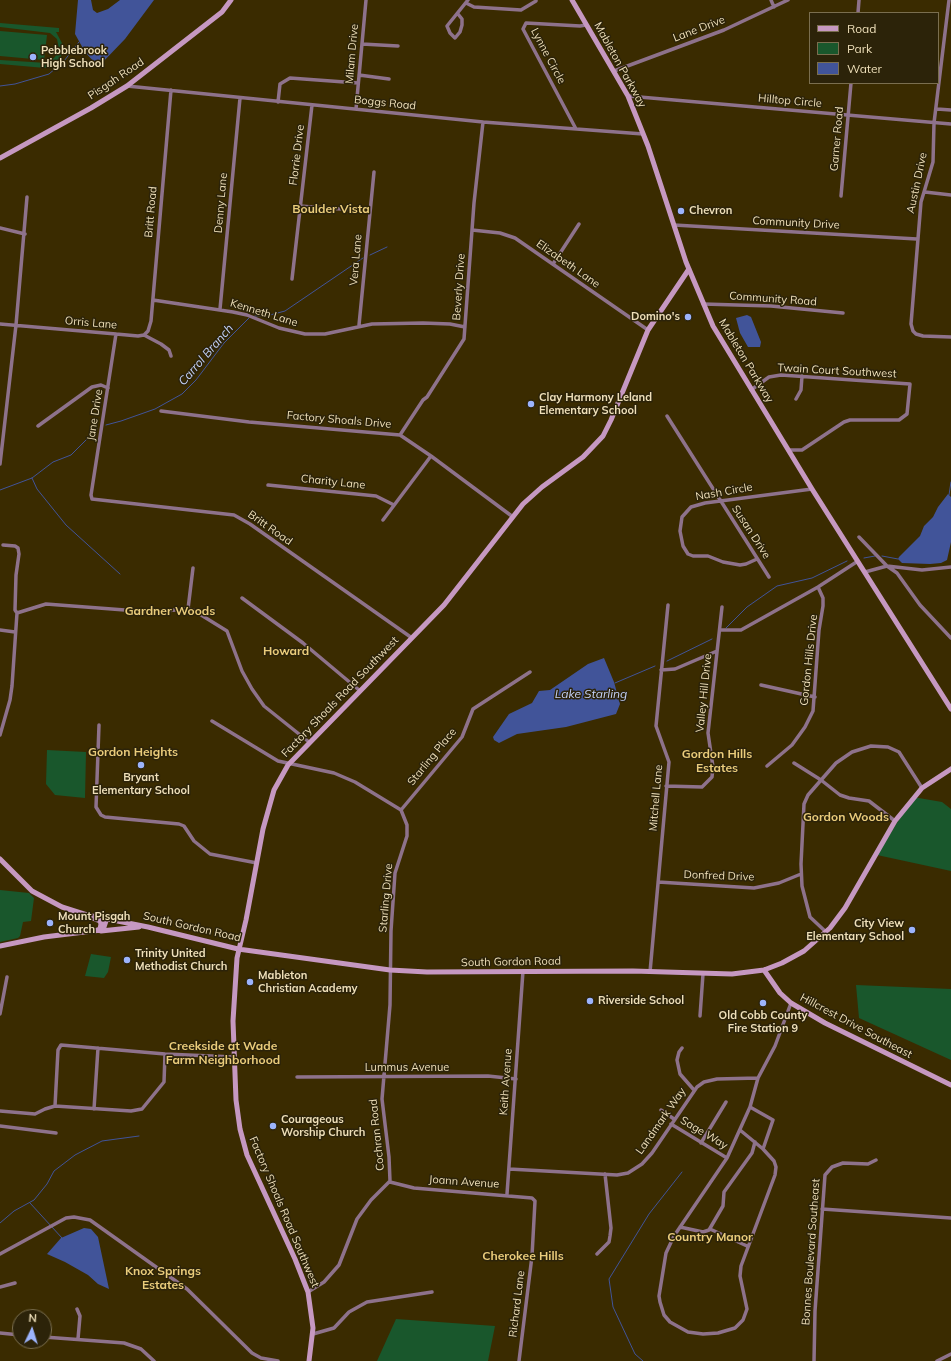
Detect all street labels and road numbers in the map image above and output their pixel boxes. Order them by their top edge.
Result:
street label: Lane Drive [671,13,727,45]
street label: Mableton Parkway [591,20,649,110]
street label: Milam Drive [343,23,361,85]
street label: Lynne Circle [528,26,568,86]
street label: Pisgah Road [85,55,147,103]
street label: Hilltop Circle [758,92,822,110]
street label: Boggs Road [353,93,417,113]
street label: Garner Road [828,106,846,172]
street label: Florrie Drive [287,124,307,186]
street label: Austin Drive [904,151,930,215]
street label: Denny Lane [212,172,230,234]
street label: Britt Road [142,186,160,238]
street label: Community Drive [752,214,840,232]
street label: Vera Lane [347,234,365,286]
street label: Elizabeth Lane [534,237,602,291]
street label: Beverly Drive [450,253,468,321]
street label: Community Road [729,289,817,309]
street label: Kenneth Lane [229,296,299,330]
street label: Orris Lane [64,314,118,332]
street label: Mableton Parkway [716,317,776,405]
street label: Twain Court Southwest [777,361,897,381]
street label: Jane Drive [84,388,106,442]
street label: Factory Shoals Drive [286,409,392,431]
street label: Charity Lane [300,472,366,492]
street label: Nash Circle [694,480,754,504]
street label: Susan Drive [729,503,773,561]
street label: Britt Road [245,508,295,548]
street label: Gordon Hills Drive [798,614,820,706]
street label: Factory Shoals Road Southwest [279,634,401,760]
street label: Valley Hill Drive [693,653,715,733]
street label: Starling Place [405,726,459,788]
street label: Mitchell Lane [647,764,665,832]
street label: Starling Drive [376,863,396,933]
street label: Donfred Drive [683,868,755,884]
street label: South Gordon Road [142,909,242,945]
street label: South Gordon Road [461,955,561,969]
street label: Hillcrest Drive Southeast [798,991,914,1061]
street label: Keith Avenue [497,1048,515,1116]
street label: Lummus Avenue [365,1061,449,1075]
street label: Landmark Way [633,1085,689,1157]
street label: Cochran Road [367,1098,387,1172]
street label: Sage Way [678,1114,730,1152]
street label: Factory Shoals Road Southwest [246,1135,322,1289]
street label: Joann Avenue [428,1173,500,1191]
street label: Bonnes Boulevard Southeast [799,1178,823,1326]
street label: Richard Lane [506,1270,528,1338]

